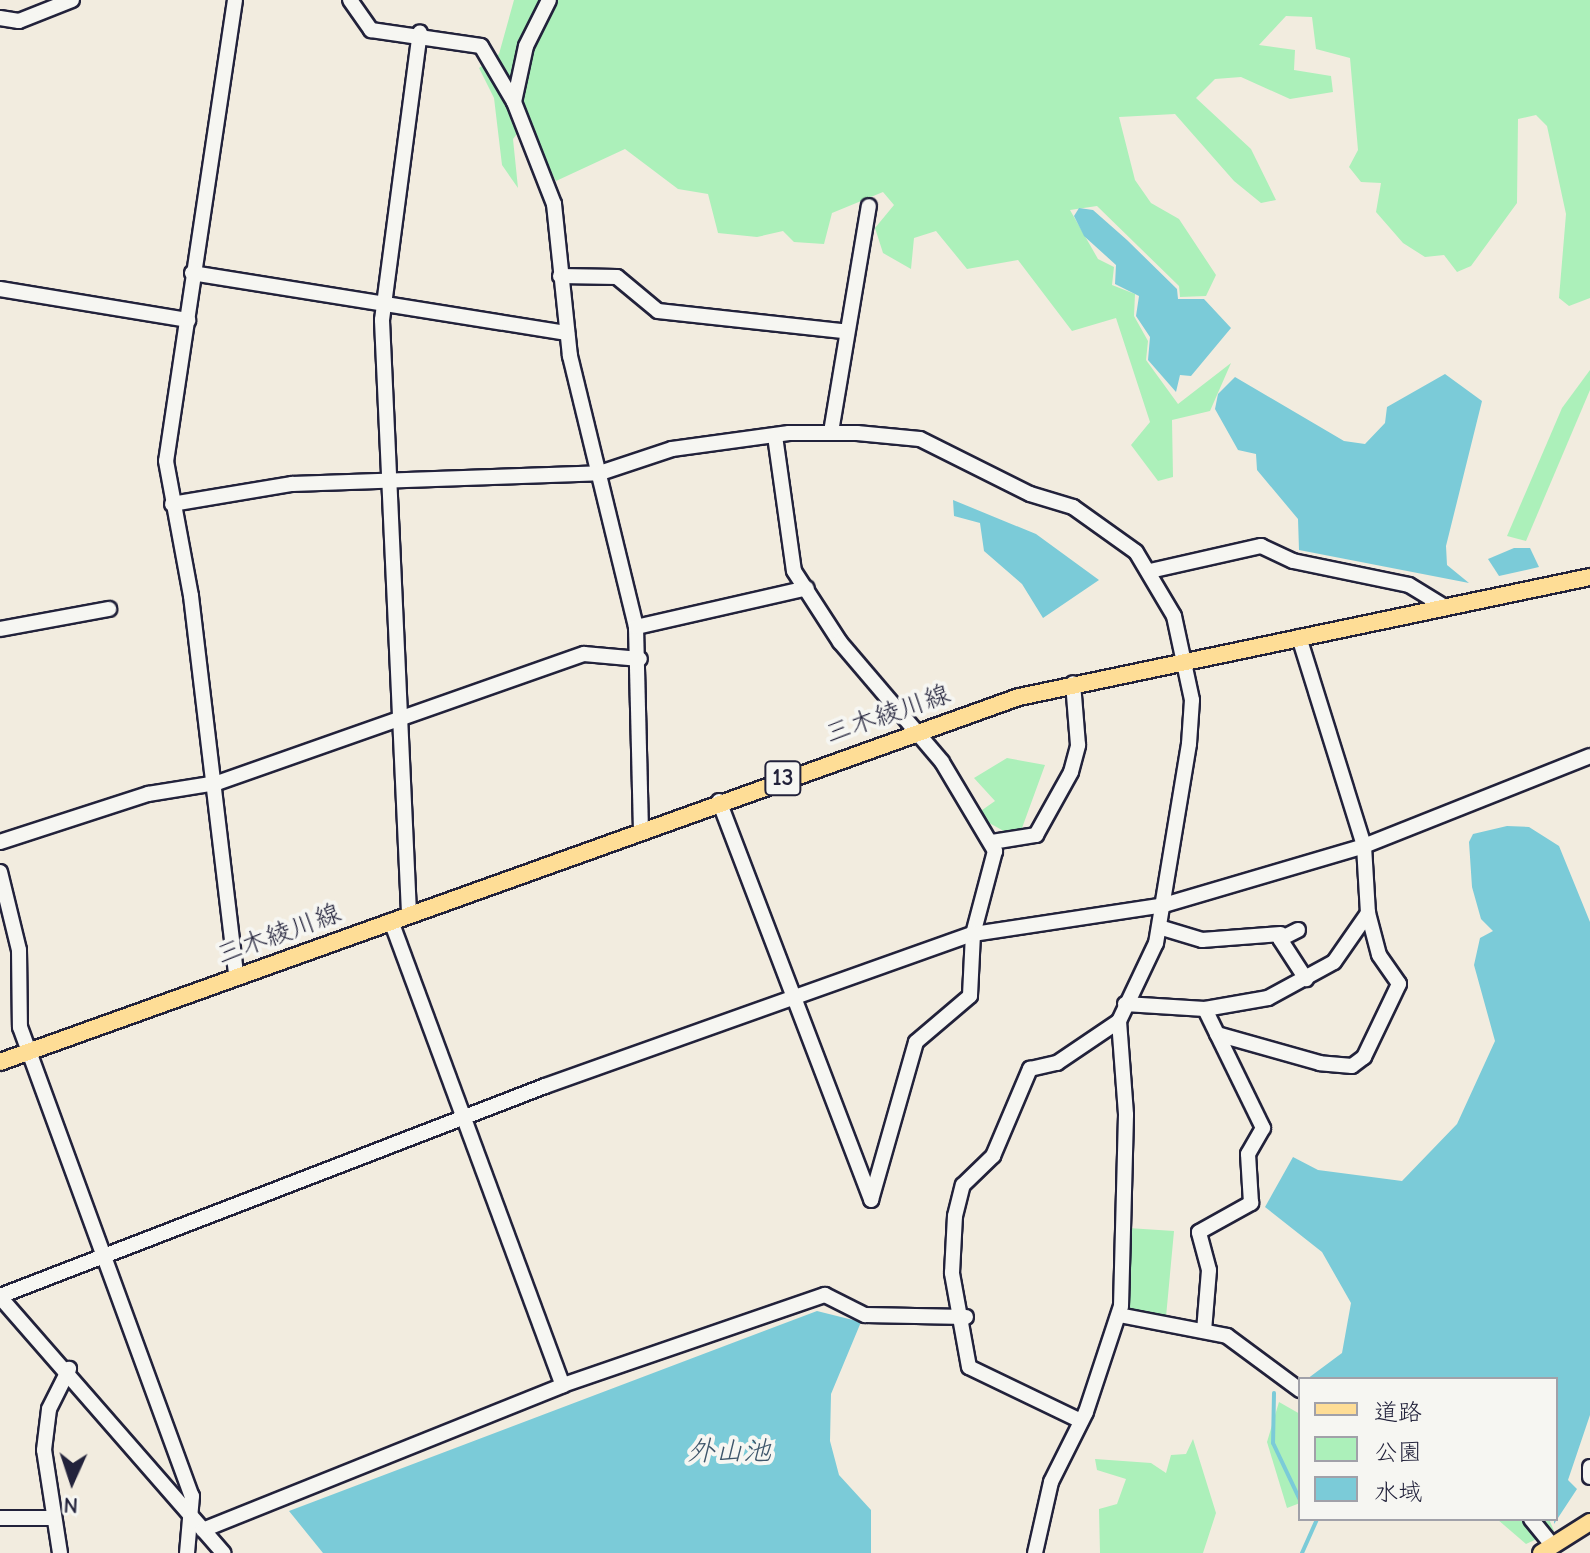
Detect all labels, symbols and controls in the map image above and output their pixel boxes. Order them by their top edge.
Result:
street label: 三木綾川線 [821,679,955,751]
road number: 13 [763,758,803,798]
street label: 三木綾川線 [213,898,345,972]
legend [1298,1377,1558,1521]
text: 道路 [1374,1398,1422,1426]
water label: 外山池 [687,1434,771,1468]
text: 公園 [1374,1438,1422,1466]
north arrow [32,1441,112,1521]
text: 水域 [1374,1478,1422,1506]
text: N [63,1492,79,1518]

